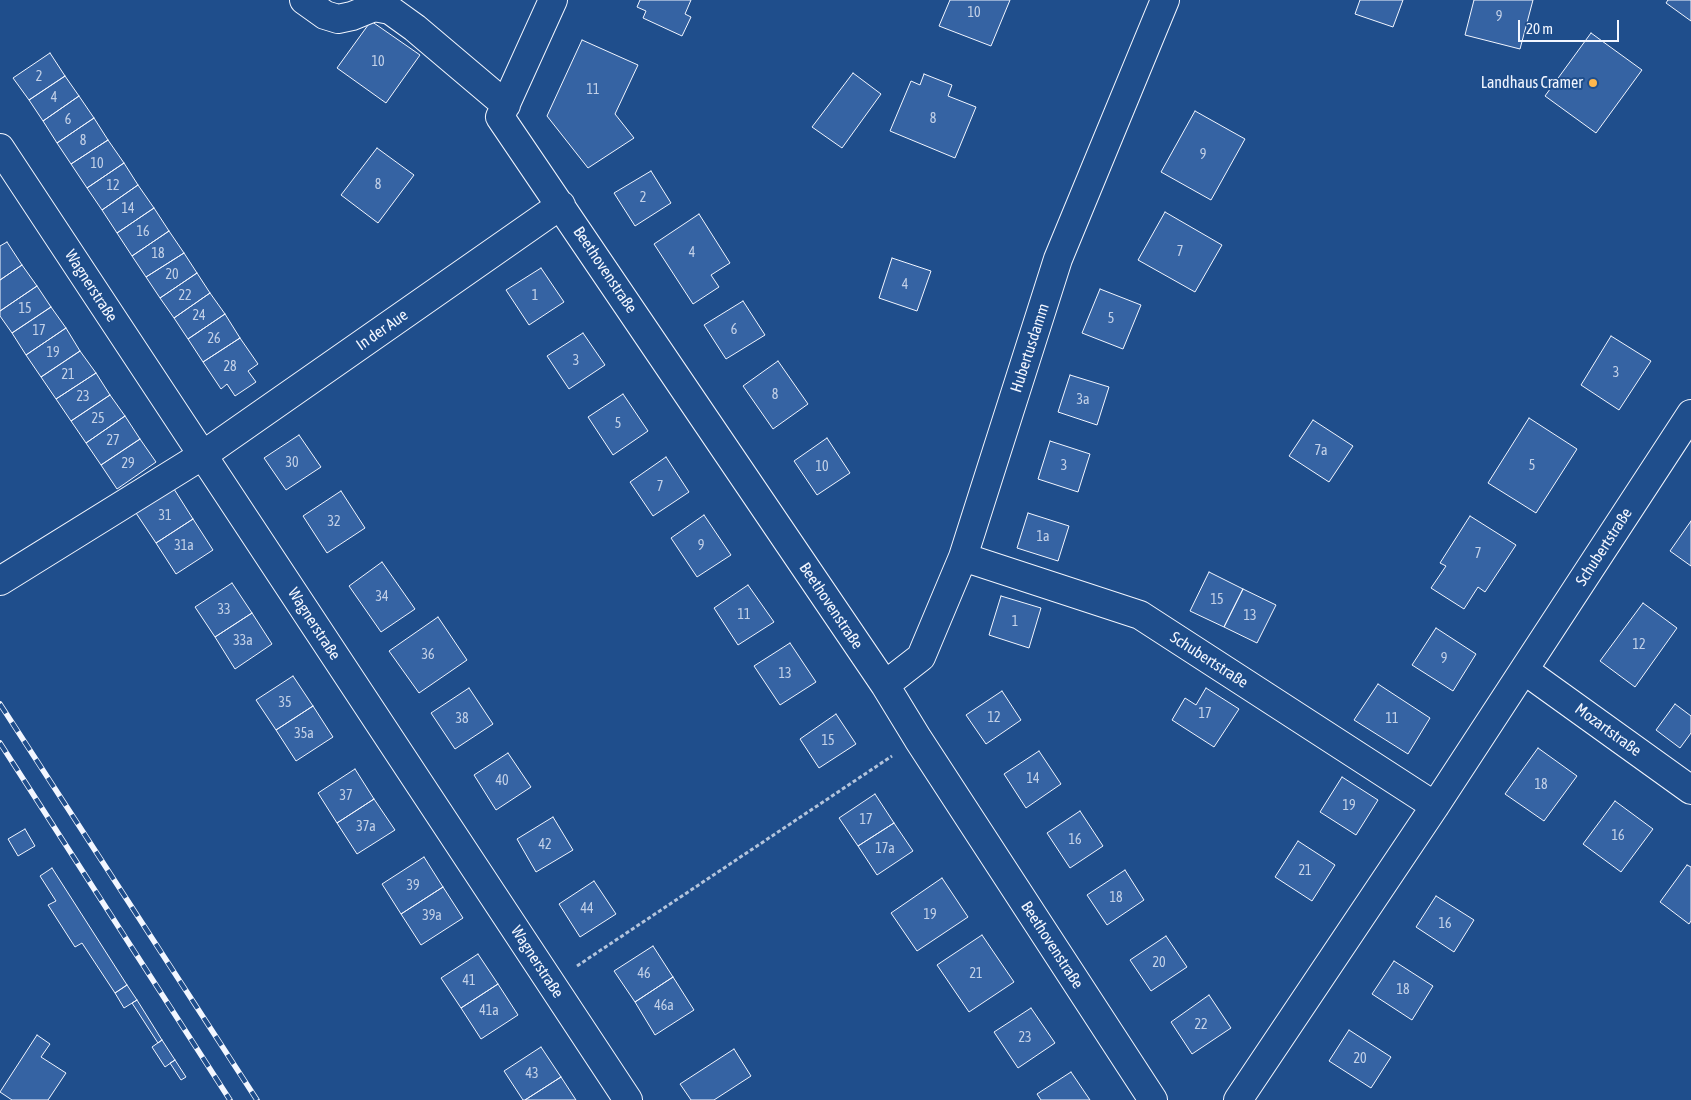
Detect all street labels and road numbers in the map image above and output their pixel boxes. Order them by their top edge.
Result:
street label: Beethovenstraße [569,223,641,317]
street label: Wagnerstraße [61,246,121,326]
street label: Hubertusdamm [1007,301,1053,395]
street label: In der Aue [352,305,412,355]
street label: Schubertstraße [1572,504,1636,590]
street label: Beethovenstraße [795,559,867,653]
street label: Wagnerstraße [284,584,344,664]
street label: Schubertstraße [1166,628,1252,692]
street label: Mozartstraße [1571,700,1645,760]
street label: Beethovenstraße [1017,898,1087,992]
street label: Wagnerstraße [507,922,567,1002]

